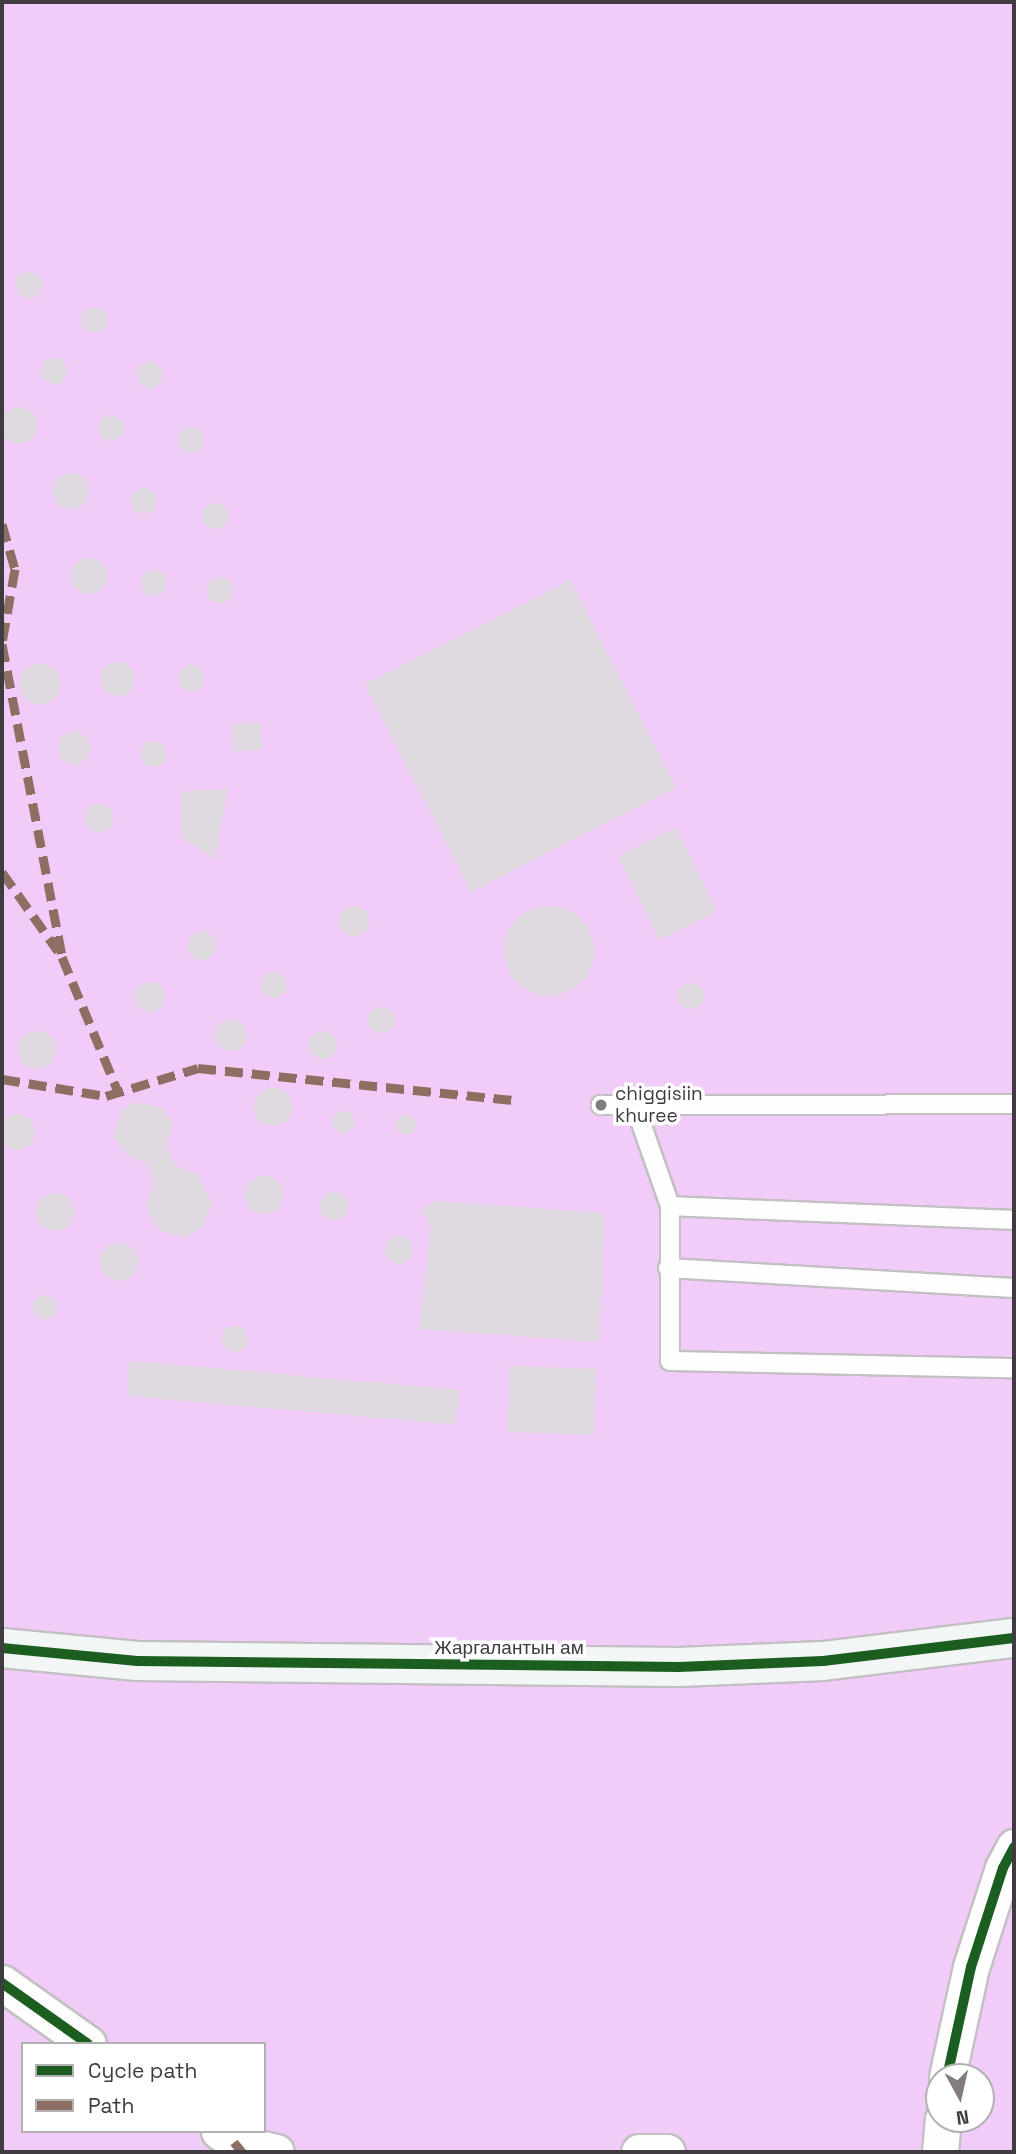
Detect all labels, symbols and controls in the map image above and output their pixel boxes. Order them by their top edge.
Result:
place label: chiggisiin khuree [615,1083,703,1127]
marker: chiggisiin khuree [593,1097,609,1113]
street label: Жаргалантын ам [434,1637,584,1659]
legend [21,2042,266,2133]
text: Cycle path [88,2057,197,2084]
north arrow [925,2063,995,2133]
text: Path [88,2092,134,2119]
text: N [955,2104,971,2131]

